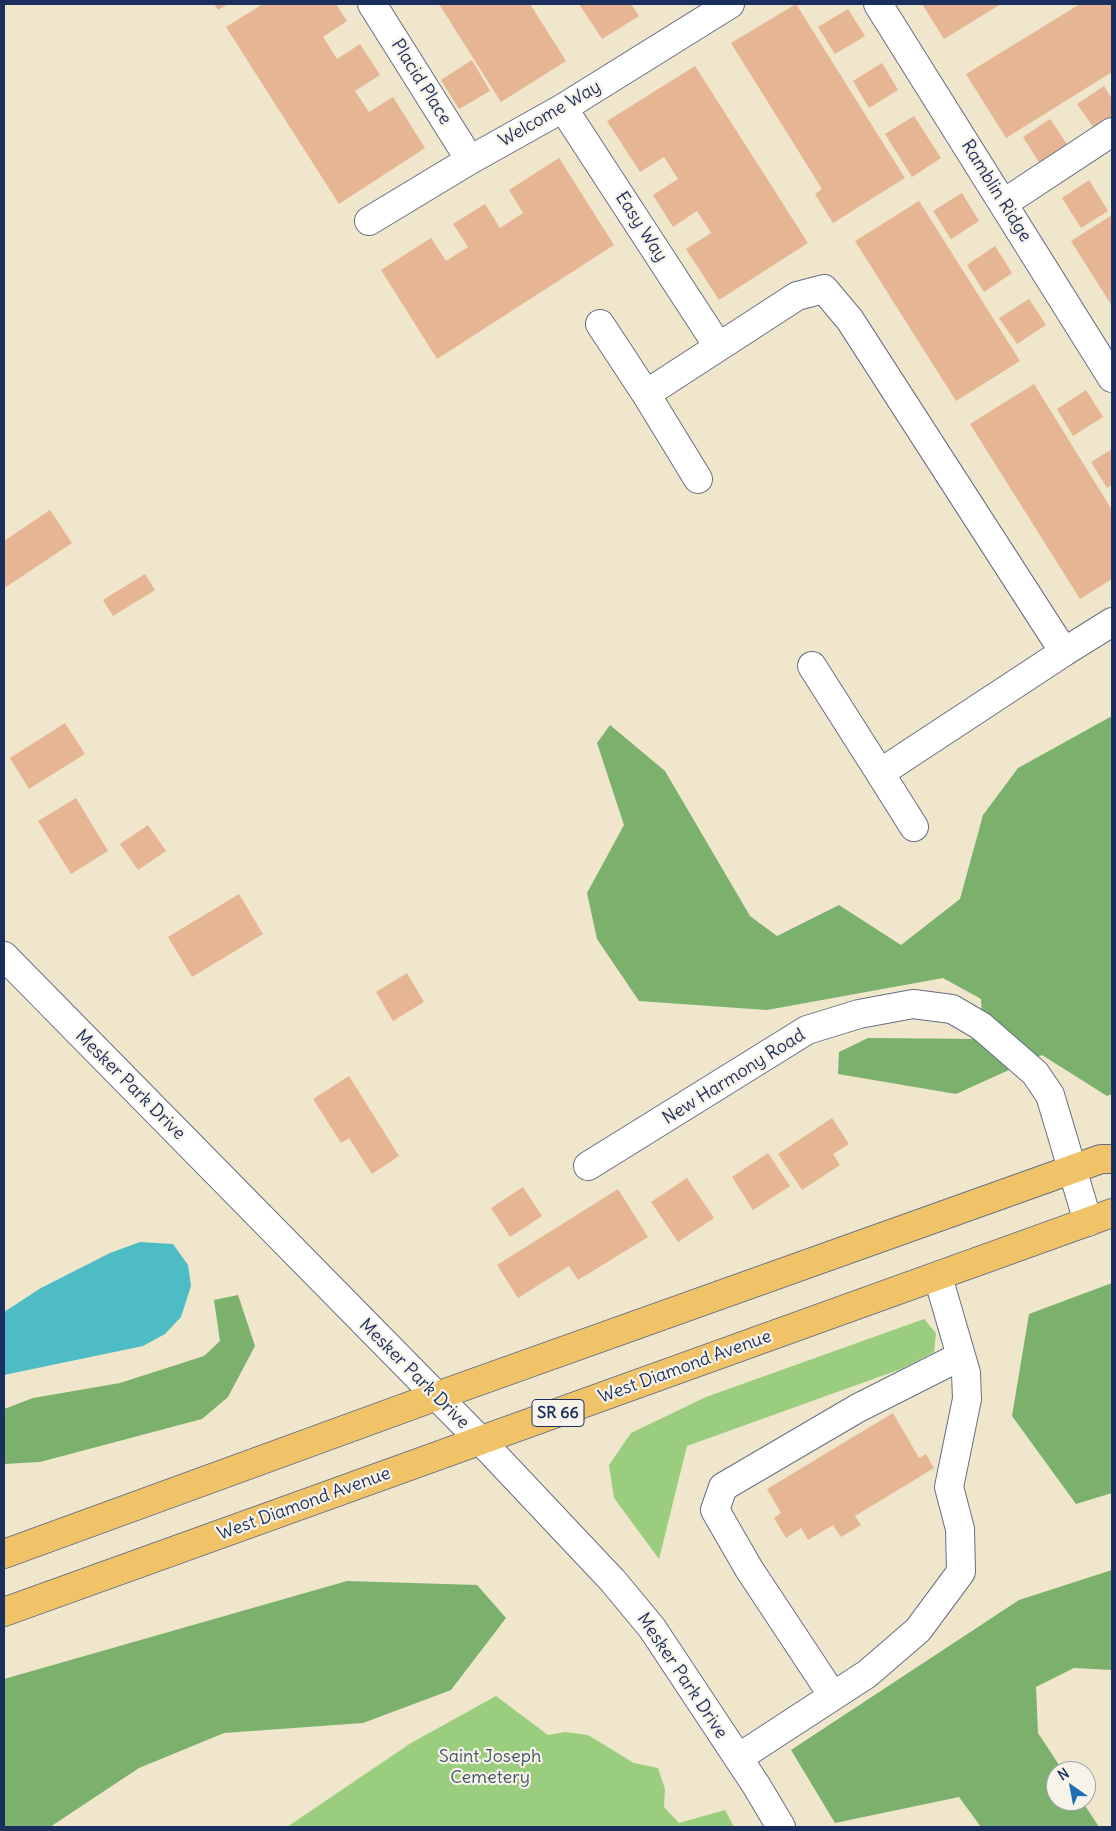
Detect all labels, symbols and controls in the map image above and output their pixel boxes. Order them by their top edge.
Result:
street label: Placid Place [386,35,456,129]
street label: Welcome Way [495,76,605,152]
street label: Ramblin Ridge [956,136,1036,246]
street label: Easy Way [610,188,672,266]
street label: New Harmony Road [659,1024,809,1130]
street label: Mesker Park Drive [70,1025,190,1145]
street label: Mesker Park Drive [354,1314,474,1434]
street label: West Diamond Avenue [596,1326,774,1408]
road number: SR 66 [532,1400,584,1426]
street label: West Diamond Avenue [215,1463,393,1545]
street label: Mesker Park Drive [632,1609,732,1743]
park label: Saint Joseph Cemetery [439,1746,541,1788]
north arrow [1046,1761,1096,1811]
text: N [1054,1764,1072,1784]

